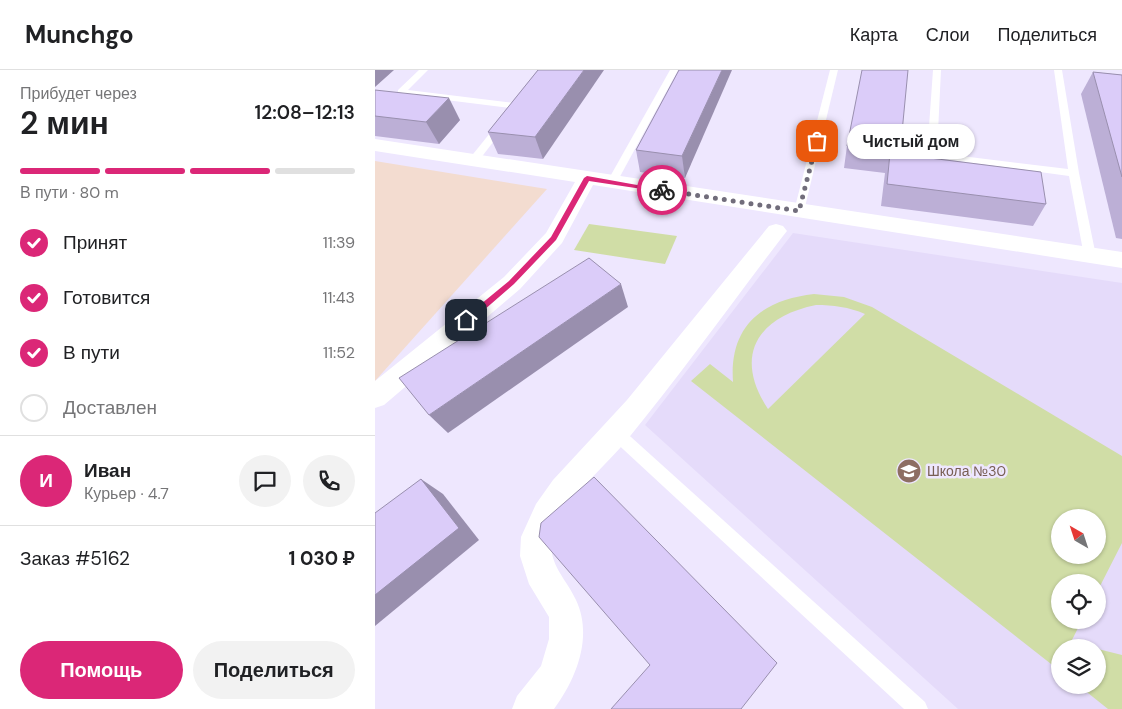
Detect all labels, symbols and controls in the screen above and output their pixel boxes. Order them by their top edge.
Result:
text: Munchgo [25,19,134,50]
text: Карта [850,23,898,47]
text: Слои [926,23,970,47]
text: Поделиться [998,23,1097,47]
text: Прибудет через [20,83,137,104]
text: 12:08–12:13 [255,100,355,125]
text: 2 мин [20,102,109,144]
pin [796,120,838,162]
callout: Чистый дом [847,124,975,158]
icon: bag [803,127,831,155]
text: Чистый дом [863,131,959,152]
courier [637,165,687,215]
icon: bike [648,176,676,204]
text: В пути · 80 m [20,182,119,203]
icon: check [20,229,48,257]
text: Принят [63,230,127,255]
text: 11:39 [323,232,355,253]
icon: check [20,284,48,312]
text: Готовится [63,285,150,310]
text: 11:43 [323,287,355,308]
pin [445,299,487,341]
icon: home [452,306,480,334]
icon: check [20,339,48,367]
text: В пути [63,340,120,365]
text: 11:52 [323,342,355,363]
text: Доставлен [63,395,157,420]
button: chat [239,455,291,507]
button: phone [303,455,355,507]
text: Иван [84,458,131,483]
school or university icon: Школа №30 [896,458,922,484]
place label: Школа №30 [927,462,1006,480]
text: И [39,468,53,493]
text: Курьер · 4.7 [84,483,169,504]
north arrow [1051,509,1106,564]
map controls [1051,509,1106,694]
text: Заказ #5162 [20,546,130,571]
text: 1 030 ₽ [289,546,355,571]
button: locate [1051,574,1106,629]
button: layers [1051,639,1106,694]
button: Помощь [20,641,183,699]
button: Поделиться [193,641,355,699]

